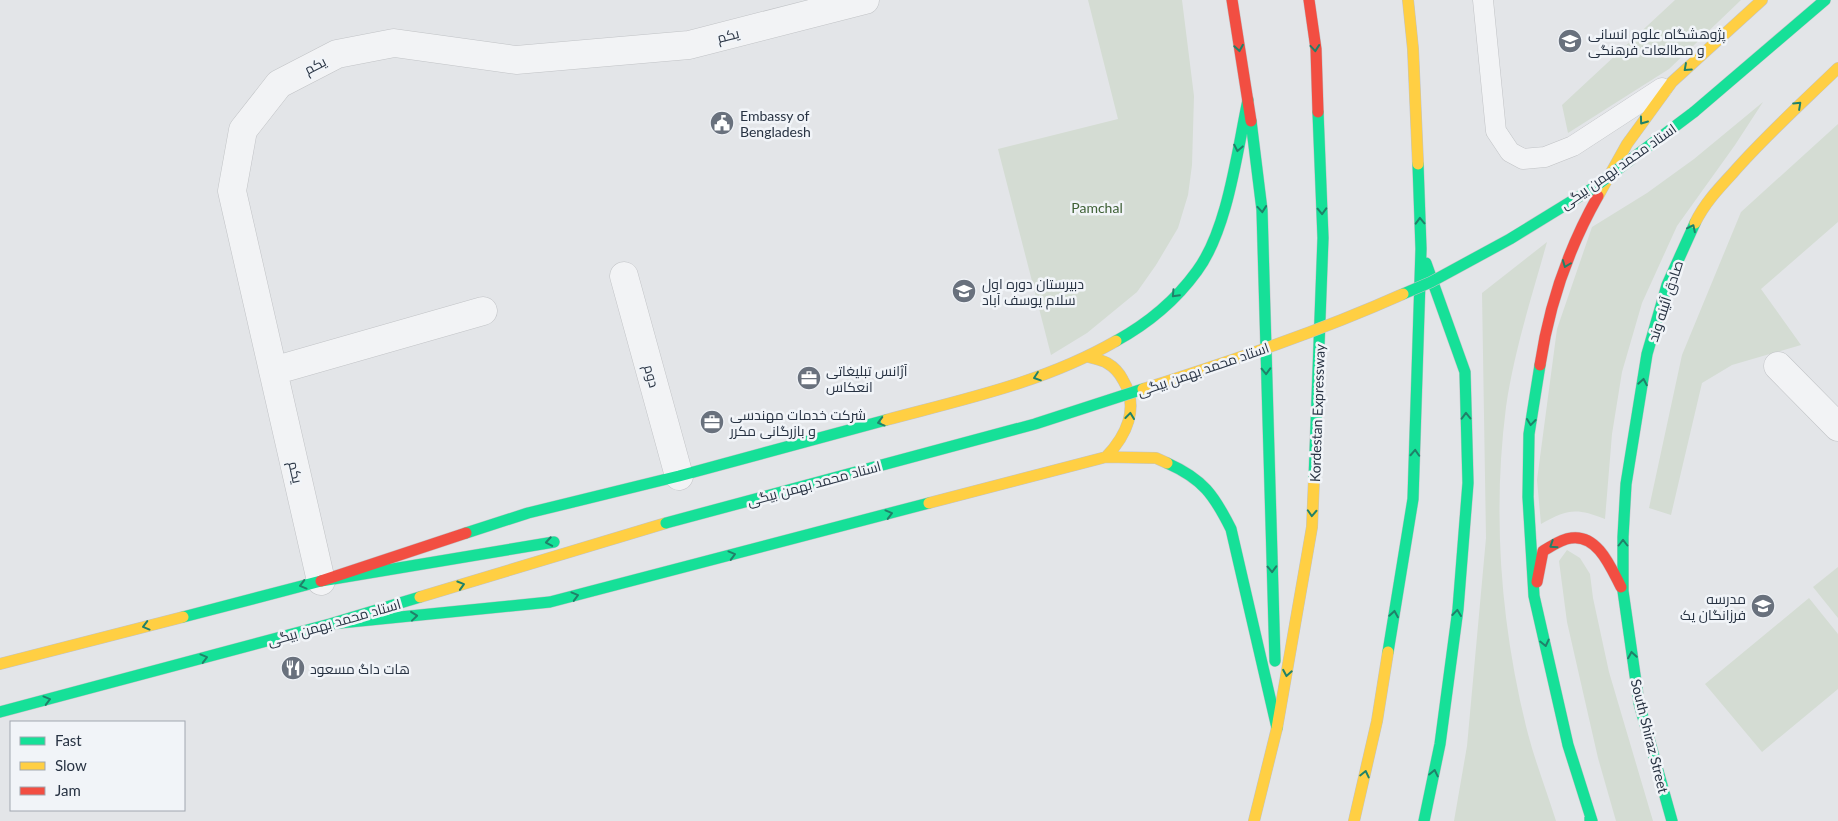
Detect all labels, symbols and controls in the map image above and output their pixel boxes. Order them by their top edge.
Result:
street label: یکم [715,24,742,48]
place label: پژوهشگاه علوم انسانی و مطالعات فرهنگی [1588,25,1726,58]
school or university icon: پژوهشگاه علوم انسانی و مطالعات فرهنگی [1557,28,1583,54]
one-way arrow [1234,44,1244,52]
one-way arrow [1310,45,1321,53]
street label: یکم [301,52,330,79]
one-way arrow [1684,62,1693,71]
one-way arrow [1793,102,1802,111]
place label: Embassy of Bengladesh [740,107,811,140]
public building icon: Embassy of Bengladesh [709,110,735,136]
one-way arrow [1641,115,1649,124]
street label: استاد محمد بهمن بیگی [1557,120,1679,212]
one-way arrow [1234,144,1244,153]
park label: Pamchal [1071,199,1123,216]
one-way arrow [1256,205,1267,213]
one-way arrow [1317,207,1327,215]
one-way arrow [1414,216,1425,224]
one-way arrow [1686,224,1696,233]
street label: صادق آئینه وند [1644,258,1687,344]
one-way arrow [1562,259,1573,268]
place label: دبیرستان دوره اول سلام یوسف آباد [982,275,1084,310]
school or university icon: دبیرستان دوره اول سلام یوسف آباد [951,278,977,304]
one-way arrow [1172,289,1181,298]
street label: استاد محمد بهمن بیگی [1135,339,1271,399]
street label: Kordestan Expressway [1306,343,1328,482]
place label: آژانس تبلیغاتی انعکاس [826,362,908,395]
street label: دوم [639,363,663,390]
office icon: آژانس تبلیغاتی انعکاس [796,365,822,391]
one-way arrow [1260,368,1271,376]
one-way arrow [1034,371,1042,381]
one-way arrow [1637,377,1647,386]
place label: شرکت خدمات مهندسی و بازرگانی مکرر [729,406,866,439]
office icon: شرکت خدمات مهندسی و بازرگانی مکرر [699,409,725,435]
one-way arrow [1124,411,1135,419]
one-way arrow [1461,411,1472,419]
one-way arrow [878,416,886,426]
one-way arrow [1526,417,1536,426]
one-way arrow [1410,449,1421,457]
street label: استاد محمد بهمن بیگی [745,457,883,509]
street label: یکم [283,459,307,485]
one-way arrow [885,509,893,519]
one-way arrow [1307,509,1318,517]
one-way arrow [545,537,554,547]
one-way arrow [1618,538,1628,546]
one-way arrow [1549,539,1559,548]
one-way arrow [727,550,735,560]
one-way arrow [1267,566,1277,573]
one-way arrow [300,580,308,590]
one-way arrow [457,580,465,590]
place label: مدرسه فرزانگان یک [1680,590,1746,623]
one-way arrow [570,591,579,602]
school or university icon: مدرسه فرزانگان یک [1750,593,1776,619]
street label: استاد محمد بهمن بیگی [265,595,403,649]
one-way arrow [1451,608,1462,616]
one-way arrow [1389,609,1399,618]
one-way arrow [410,611,418,622]
one-way arrow [141,620,150,631]
one-way arrow [1539,639,1550,648]
one-way arrow [1627,651,1637,659]
one-way arrow [200,653,209,664]
restaurant icon: هات داگ مسعود [280,655,306,681]
place label: هات داگ مسعود [310,660,410,677]
one-way arrow [1282,669,1292,678]
street label: South Shiraz Street [1628,677,1672,795]
one-way arrow [43,695,51,705]
legend [10,721,185,811]
text: Fast [55,731,82,749]
text: Slow [55,756,87,774]
one-way arrow [1359,769,1370,778]
one-way arrow [1428,769,1439,778]
text: Jam [55,781,81,799]

